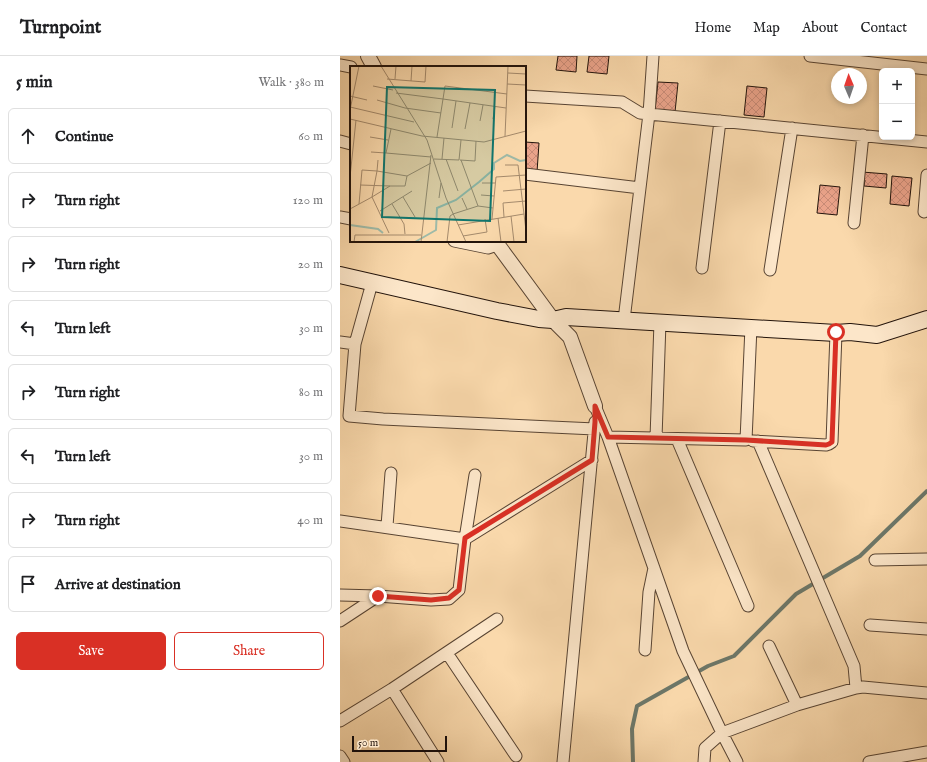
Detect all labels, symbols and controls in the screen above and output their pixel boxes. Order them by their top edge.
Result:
text: Turnpoint [20,16,101,40]
text: Home [695,19,731,37]
text: Map [753,19,780,37]
text: About [802,19,838,37]
text: Contact [860,19,907,37]
inset map [350,66,526,242]
north arrow [831,68,867,104]
map controls [879,68,915,140]
button: + [879,68,915,104]
text: 5 min [16,72,53,93]
text: Walk · 380 m [259,74,324,91]
button: − [879,104,915,140]
icon: ahead [17,125,39,147]
text: Continue [55,127,113,146]
text: 60 m [298,128,323,145]
icon: right [17,189,39,211]
text: Turn right [55,191,120,210]
text: 120 m [293,192,323,209]
icon: right [17,253,39,275]
text: Turn right [55,255,120,274]
text: 20 m [298,256,323,273]
icon: left [17,317,39,339]
text: Turn left [55,319,111,338]
text: 30 m [299,320,323,337]
route start [827,323,845,341]
icon: right [17,381,39,403]
text: Turn right [55,383,120,402]
text: 80 m [299,384,323,401]
icon: left [17,445,39,467]
text: Turn left [55,447,111,466]
text: 30 m [299,448,323,465]
icon: right [17,509,39,531]
text: Turn right [55,511,120,530]
text: 40 m [297,512,323,529]
icon: arrive [17,573,39,595]
text: Arrive at destination [55,575,181,594]
route end [369,587,387,605]
button: Save [16,632,166,670]
button: Share [174,632,324,670]
scale bar [352,734,447,753]
text: 50 m [358,736,378,750]

